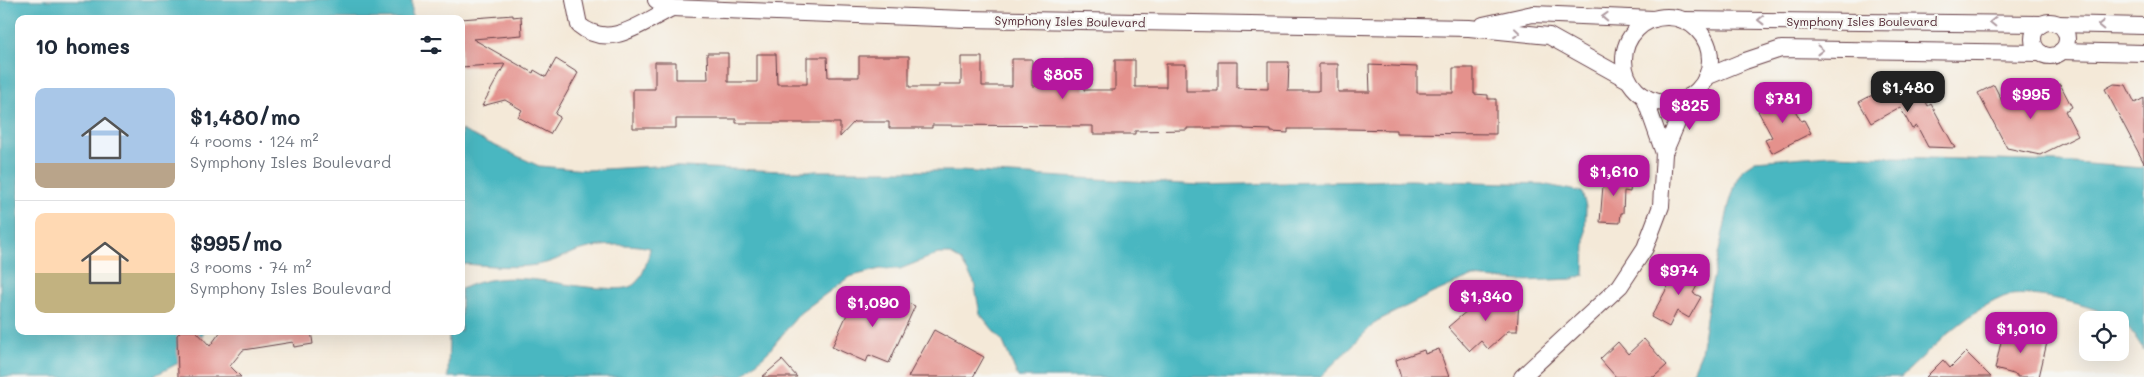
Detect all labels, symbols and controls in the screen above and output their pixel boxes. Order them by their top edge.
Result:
street label: Symphony Isles Boulevard [994,12,1146,30]
one-way arrow [1601,12,1608,22]
street label: Symphony Isles Boulevard [1787,13,1938,29]
one-way arrow [1756,15,1764,26]
one-way arrow [1989,17,1996,27]
one-way arrow [2096,20,2104,30]
one-way arrow [1514,27,1522,38]
icon: filters [417,31,445,59]
text: 10 homes [35,32,130,59]
one-way arrow [1816,45,1824,55]
pin: $805 [1033,58,1093,100]
text: $805 [1043,63,1083,84]
pin: $1,480 [1867,70,1949,113]
text: $1,480 [1882,76,1934,97]
pin: $995 [2001,78,2061,120]
pin: $781 [1753,82,1813,124]
text: $995 [2012,83,2050,104]
text: $781 [1765,87,1801,108]
pin: $825 [1660,88,1720,131]
text: $825 [1671,94,1709,115]
text: $1,480/mo [190,103,300,130]
icon: home [75,108,135,168]
text: 4 rooms · 124 m² [190,130,319,151]
text: Symphony Isles Boulevard [190,151,391,172]
pin: $1,610 [1573,154,1655,197]
text: $1,610 [1590,160,1638,181]
text: $995/mo [190,229,282,256]
icon: home [75,233,135,293]
pin: $974 [1649,254,1709,296]
text: 3 rooms · 74 m² [190,256,311,277]
text: $974 [1660,259,1698,280]
text: Symphony Isles Boulevard [190,277,391,298]
pin: $1,340 [1445,280,1527,322]
text: $1,340 [1460,285,1512,306]
pin: $1,090 [832,286,914,328]
text: $1,090 [847,291,899,312]
map controls [2079,311,2129,361]
button: locate [2079,311,2129,361]
pin: $1,010 [1980,312,2062,354]
text: $1,010 [1996,317,2046,338]

